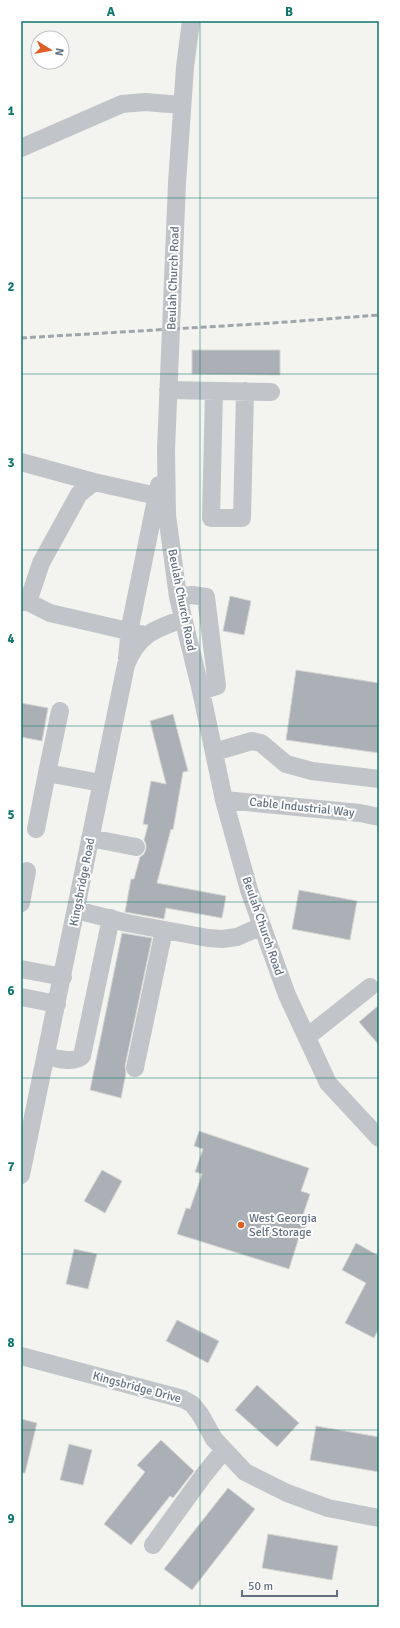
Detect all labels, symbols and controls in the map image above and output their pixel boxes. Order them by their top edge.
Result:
text: A [107,4,116,20]
text: B [285,4,293,20]
north arrow [30,30,70,70]
text: N [52,47,66,57]
text: 1 [7,103,15,119]
street label: Beulah Church Road [164,226,183,330]
text: 2 [7,279,15,295]
text: 3 [7,455,15,471]
street label: Beulah Church Road [164,548,199,652]
text: 4 [7,631,15,647]
street label: Cable Industrial Way [249,795,356,821]
text: 5 [7,807,15,823]
street label: Kingsbridge Road [67,837,98,928]
street label: Beulah Church Road [239,875,286,978]
text: 6 [7,983,15,999]
text: 7 [7,1159,15,1175]
place label: West Georgia Self Storage [249,1211,317,1240]
marker: West Georgia Self Storage [236,1220,246,1230]
text: 8 [7,1335,15,1351]
street label: Kingsbridge Drive [91,1368,183,1406]
text: 9 [7,1511,15,1527]
scale bar [242,1572,337,1598]
text: 50 m [248,1579,273,1594]

